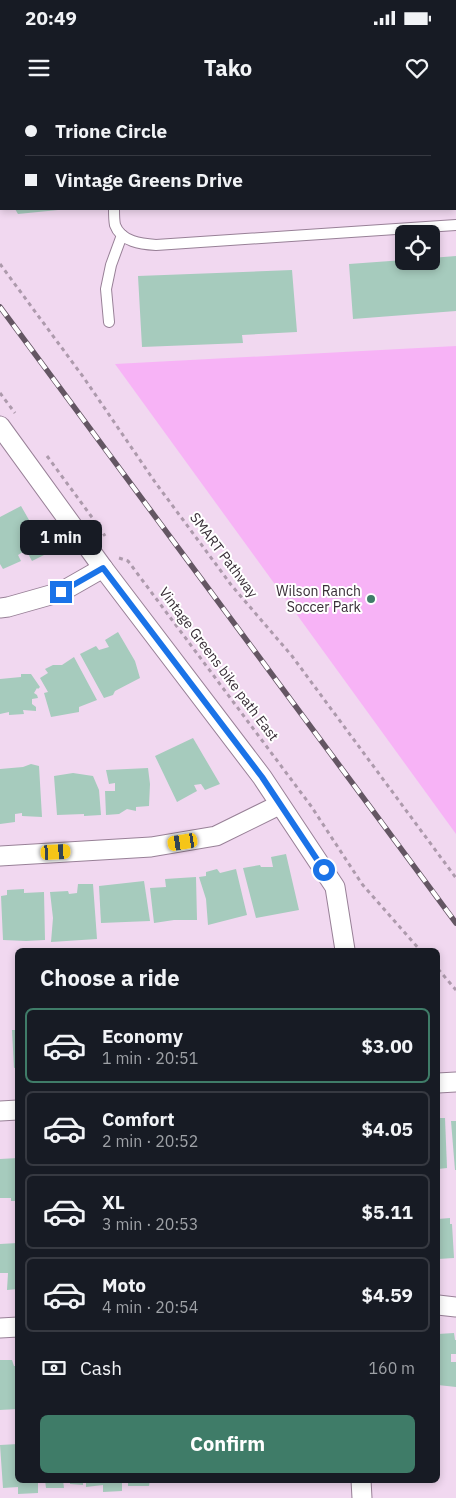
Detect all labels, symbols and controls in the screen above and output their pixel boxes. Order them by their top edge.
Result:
text: 20:49 [25,6,77,30]
text: Tako [204,53,252,82]
icon: menu [25,54,53,82]
icon: heart [403,54,431,82]
text: Trione Circle [55,119,167,143]
text: Vintage Greens Drive [55,168,243,192]
map controls [395,225,440,270]
button: locate [395,225,440,270]
street label: SMART Pathway [186,509,262,601]
callout: 1 min [20,520,102,554]
text: 1 min [40,527,82,547]
route end [50,581,72,603]
place label: Wilson Ranch Soccer Park [276,582,362,616]
street label: Vintage Greens bike path East [155,584,283,744]
marker: Wilson Ranch Soccer Park [365,593,377,605]
car [167,832,198,852]
car [40,844,71,860]
route start [313,859,335,881]
text: Choose a ride [40,963,180,992]
icon: car [42,1023,87,1068]
text: Economy [102,1024,183,1048]
text: $3.00 [361,1034,413,1058]
text: 1 min · 20:51 [102,1048,198,1068]
icon: car [42,1106,87,1151]
text: Comfort [102,1107,175,1131]
text: $4.05 [361,1117,413,1141]
text: 2 min · 20:52 [102,1131,198,1151]
icon: car [42,1189,87,1234]
text: XL [102,1190,125,1214]
text: $5.11 [361,1200,413,1224]
text: 3 min · 20:53 [102,1214,198,1234]
icon: car [42,1272,87,1317]
text: Moto [102,1273,146,1297]
text: $4.59 [361,1283,413,1307]
text: 4 min · 20:54 [102,1297,198,1317]
icon: cash [40,1354,68,1382]
text: Cash [80,1356,122,1380]
text: 160 m [368,1358,415,1378]
button: Confirm [40,1415,415,1473]

